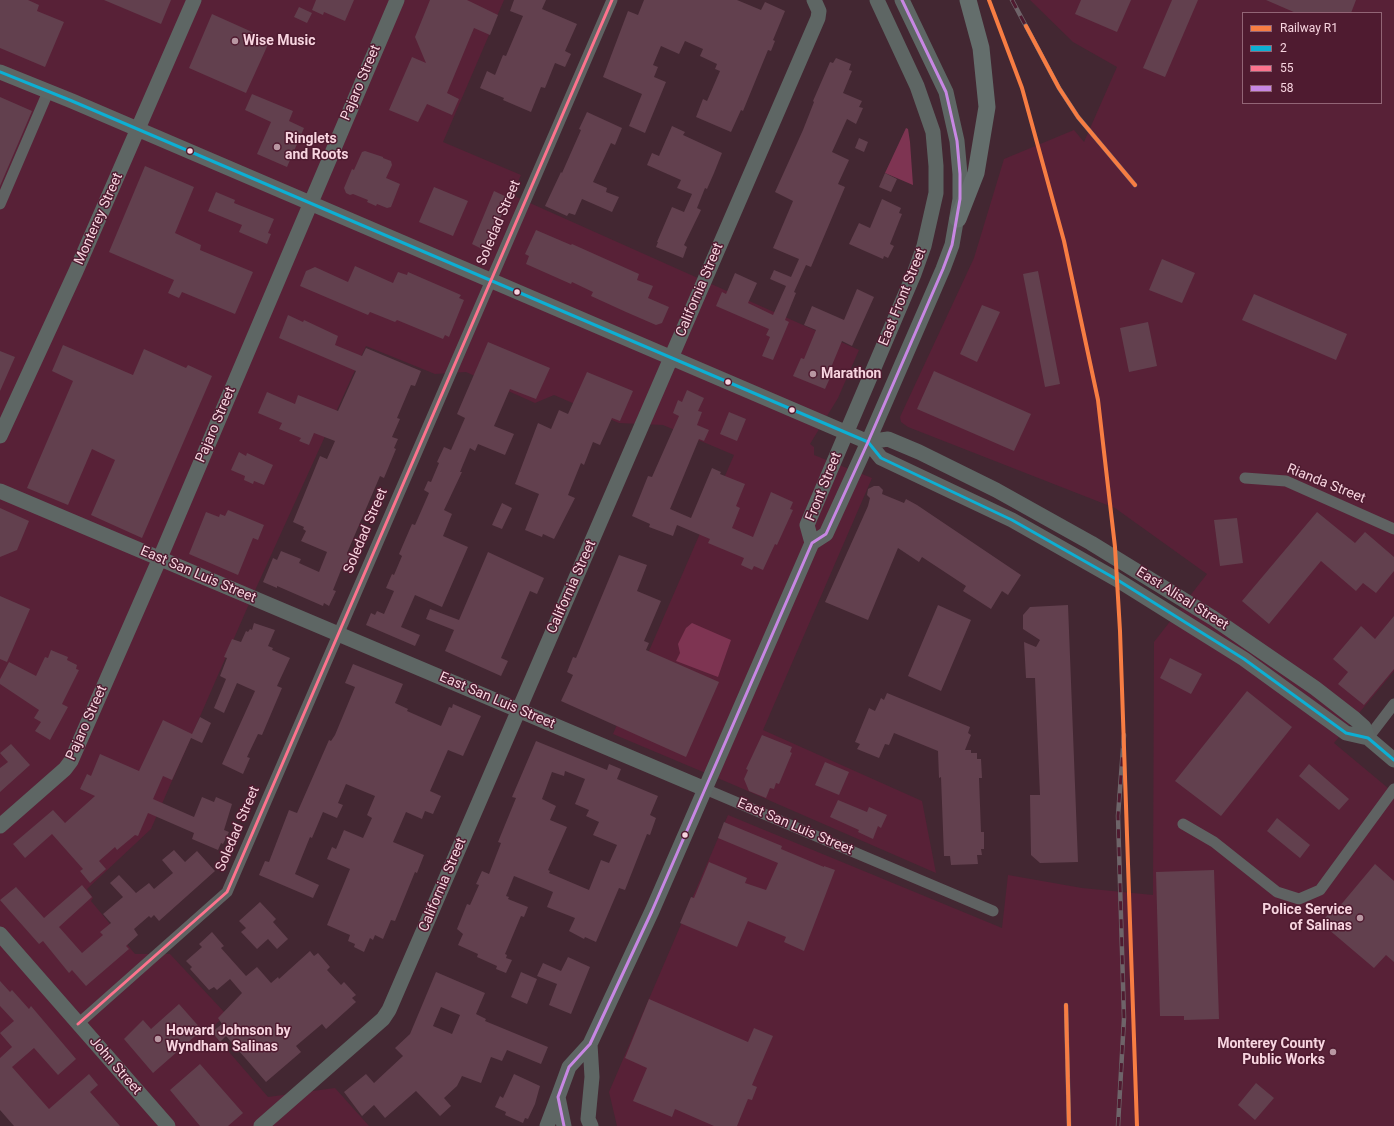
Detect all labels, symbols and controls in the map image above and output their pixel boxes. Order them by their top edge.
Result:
legend [1242,12,1382,104]
text: Railway R1 [1280,21,1338,35]
place label: Wise Music [243,33,315,49]
marker: Wise Music [230,36,240,46]
text: 2 [1280,41,1287,55]
street label: Pajaro Street [338,43,384,123]
text: 55 [1280,61,1294,75]
text: 58 [1280,81,1294,95]
place label: Ringlets and Roots [285,131,348,164]
marker: Ringlets and Roots [272,142,282,152]
unlabelled marker [185,146,195,156]
street label: Monterey Street [71,170,127,268]
street label: Soledad Street [474,178,524,268]
street label: California Street [673,241,727,339]
street label: East Front Street [876,246,930,348]
unlabelled marker [512,287,522,297]
place label: Marathon [821,366,881,382]
marker: Marathon [808,369,818,379]
unlabelled marker [723,377,733,387]
street label: Pajaro Street [193,385,239,465]
unlabelled marker [787,405,797,415]
street label: Front Street [803,450,845,524]
street label: Rianda Street [1284,461,1368,507]
street label: Soledad Street [341,486,391,576]
street label: California Street [544,538,600,636]
street label: East San Luis Street [138,543,258,607]
street label: East Alisal Street [1133,564,1231,634]
street label: East San Luis Street [437,669,557,733]
street label: Pajaro Street [63,683,111,763]
street label: Soledad Street [213,784,263,874]
street label: East San Luis Street [735,795,855,859]
unlabelled marker [680,830,690,840]
street label: California Street [416,836,470,934]
place label: Police Service of Salinas [1262,902,1352,934]
marker: Police Service of Salinas [1355,913,1365,923]
place label: Howard Johnson by Wyndham Salinas [166,1023,291,1056]
street label: John Street [85,1033,145,1099]
marker: Howard Johnson by Wyndham Salinas [153,1034,163,1044]
place label: Monterey County Public Works [1217,1036,1325,1068]
marker: Monterey County Public Works [1328,1047,1338,1057]

